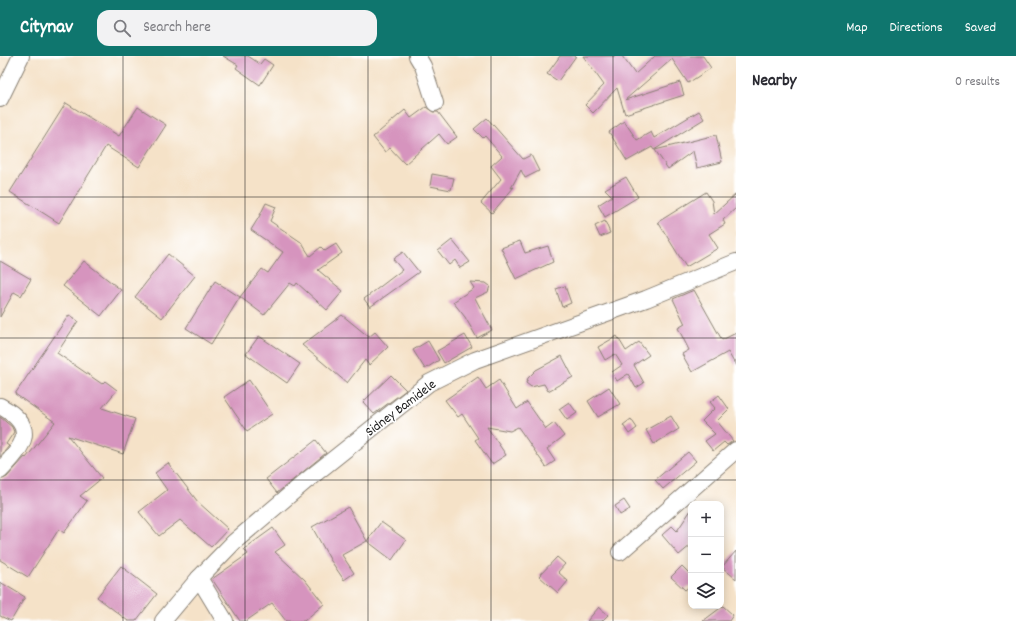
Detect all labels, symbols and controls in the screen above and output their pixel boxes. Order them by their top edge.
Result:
search box [97,10,377,46]
text: Citynav [20,15,73,42]
icon: search [111,17,133,39]
text: Search here [143,17,211,39]
text: Map [846,18,868,38]
text: Directions [890,18,943,38]
text: Saved [965,18,996,38]
text: Nearby [752,70,796,94]
text: 0 results [955,73,1000,92]
street label: Sidney Bamidele [361,375,441,442]
map controls [688,501,724,609]
button: + [688,501,724,537]
button: − [688,537,724,573]
button: layers [688,573,724,609]

